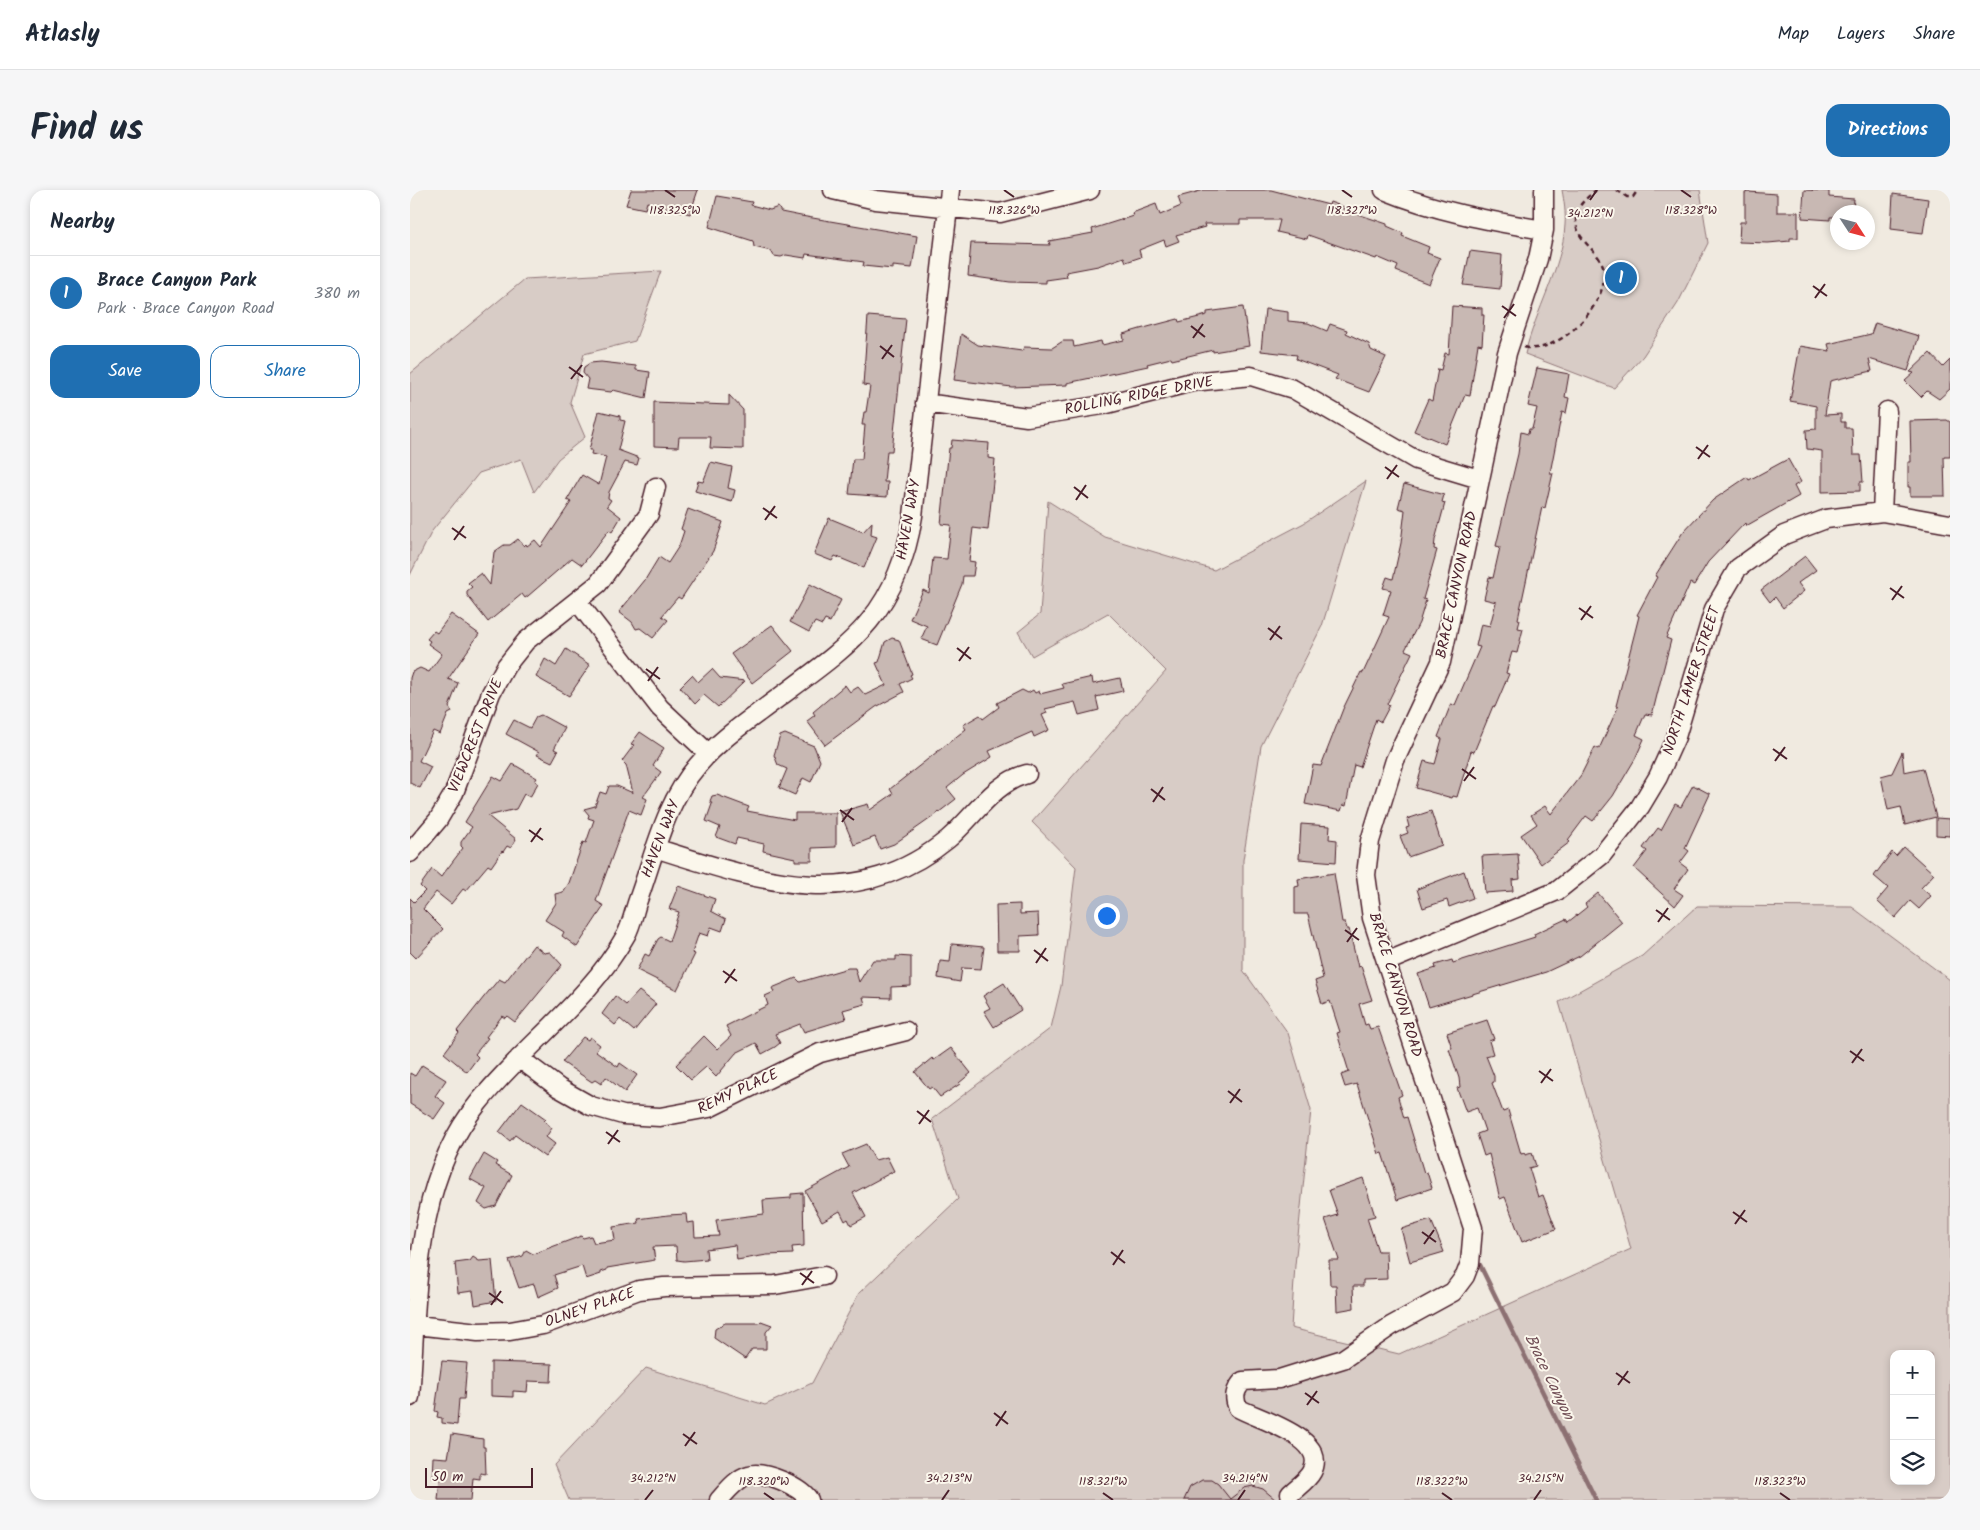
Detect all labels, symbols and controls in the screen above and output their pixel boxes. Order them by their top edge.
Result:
text: Atlasly [25,15,100,54]
text: Map [1778,20,1809,49]
text: Layers [1837,20,1885,49]
text: Share [1913,20,1955,49]
text: Find us [30,102,143,158]
button: Directions [1826,104,1950,157]
text: 118.325°W [649,201,701,220]
text: 118.326°W [988,201,1040,220]
text: 118.327°W [1327,201,1377,220]
text: 118.328°W [1665,201,1717,220]
text: 34.212°N [1567,204,1613,223]
north arrow [1830,205,1875,250]
text: Nearby [50,206,115,239]
pin: 1 [1605,259,1637,297]
text: Brace Canyon Park [97,266,256,296]
text: 1 [64,281,68,306]
text: 380 m [314,281,360,306]
text: Park · Brace Canyon Road [97,296,274,321]
button: Save [50,345,200,398]
button: Share [210,345,360,398]
street label: ROLLING RIDGE DRIVE [1062,370,1217,422]
street label: HAVEN WAY [890,476,928,562]
street label: BRACE CANYON ROAD [1430,509,1484,661]
street label: NORTH LAMER STREET [1657,602,1728,759]
street label: VIEWCREST DRIVE [442,674,510,797]
street label: HAVEN WAY [635,795,687,881]
your location [1094,903,1120,929]
street label: BRACE CANYON ROAD [1362,910,1429,1061]
street label: REMY PLACE [693,1062,784,1121]
street label: OLNEY PLACE [542,1281,640,1335]
water label: Brace Canyon [1517,1330,1581,1425]
map controls [1890,1350,1935,1485]
button: + [1890,1350,1935,1395]
button: − [1890,1395,1935,1440]
button: layers [1890,1440,1935,1485]
scale bar [425,1465,532,1488]
text: 50 m [432,1466,463,1488]
text: 34.212°N [630,1469,676,1488]
text: 34.213°N [926,1469,972,1488]
text: 34.214°N [1222,1469,1268,1488]
text: 34.215°N [1518,1469,1564,1488]
text: 118.320°W [739,1472,789,1491]
text: 118.321°W [1079,1472,1127,1491]
text: 118.322°W [1416,1472,1468,1491]
text: 118.323°W [1754,1472,1806,1491]

